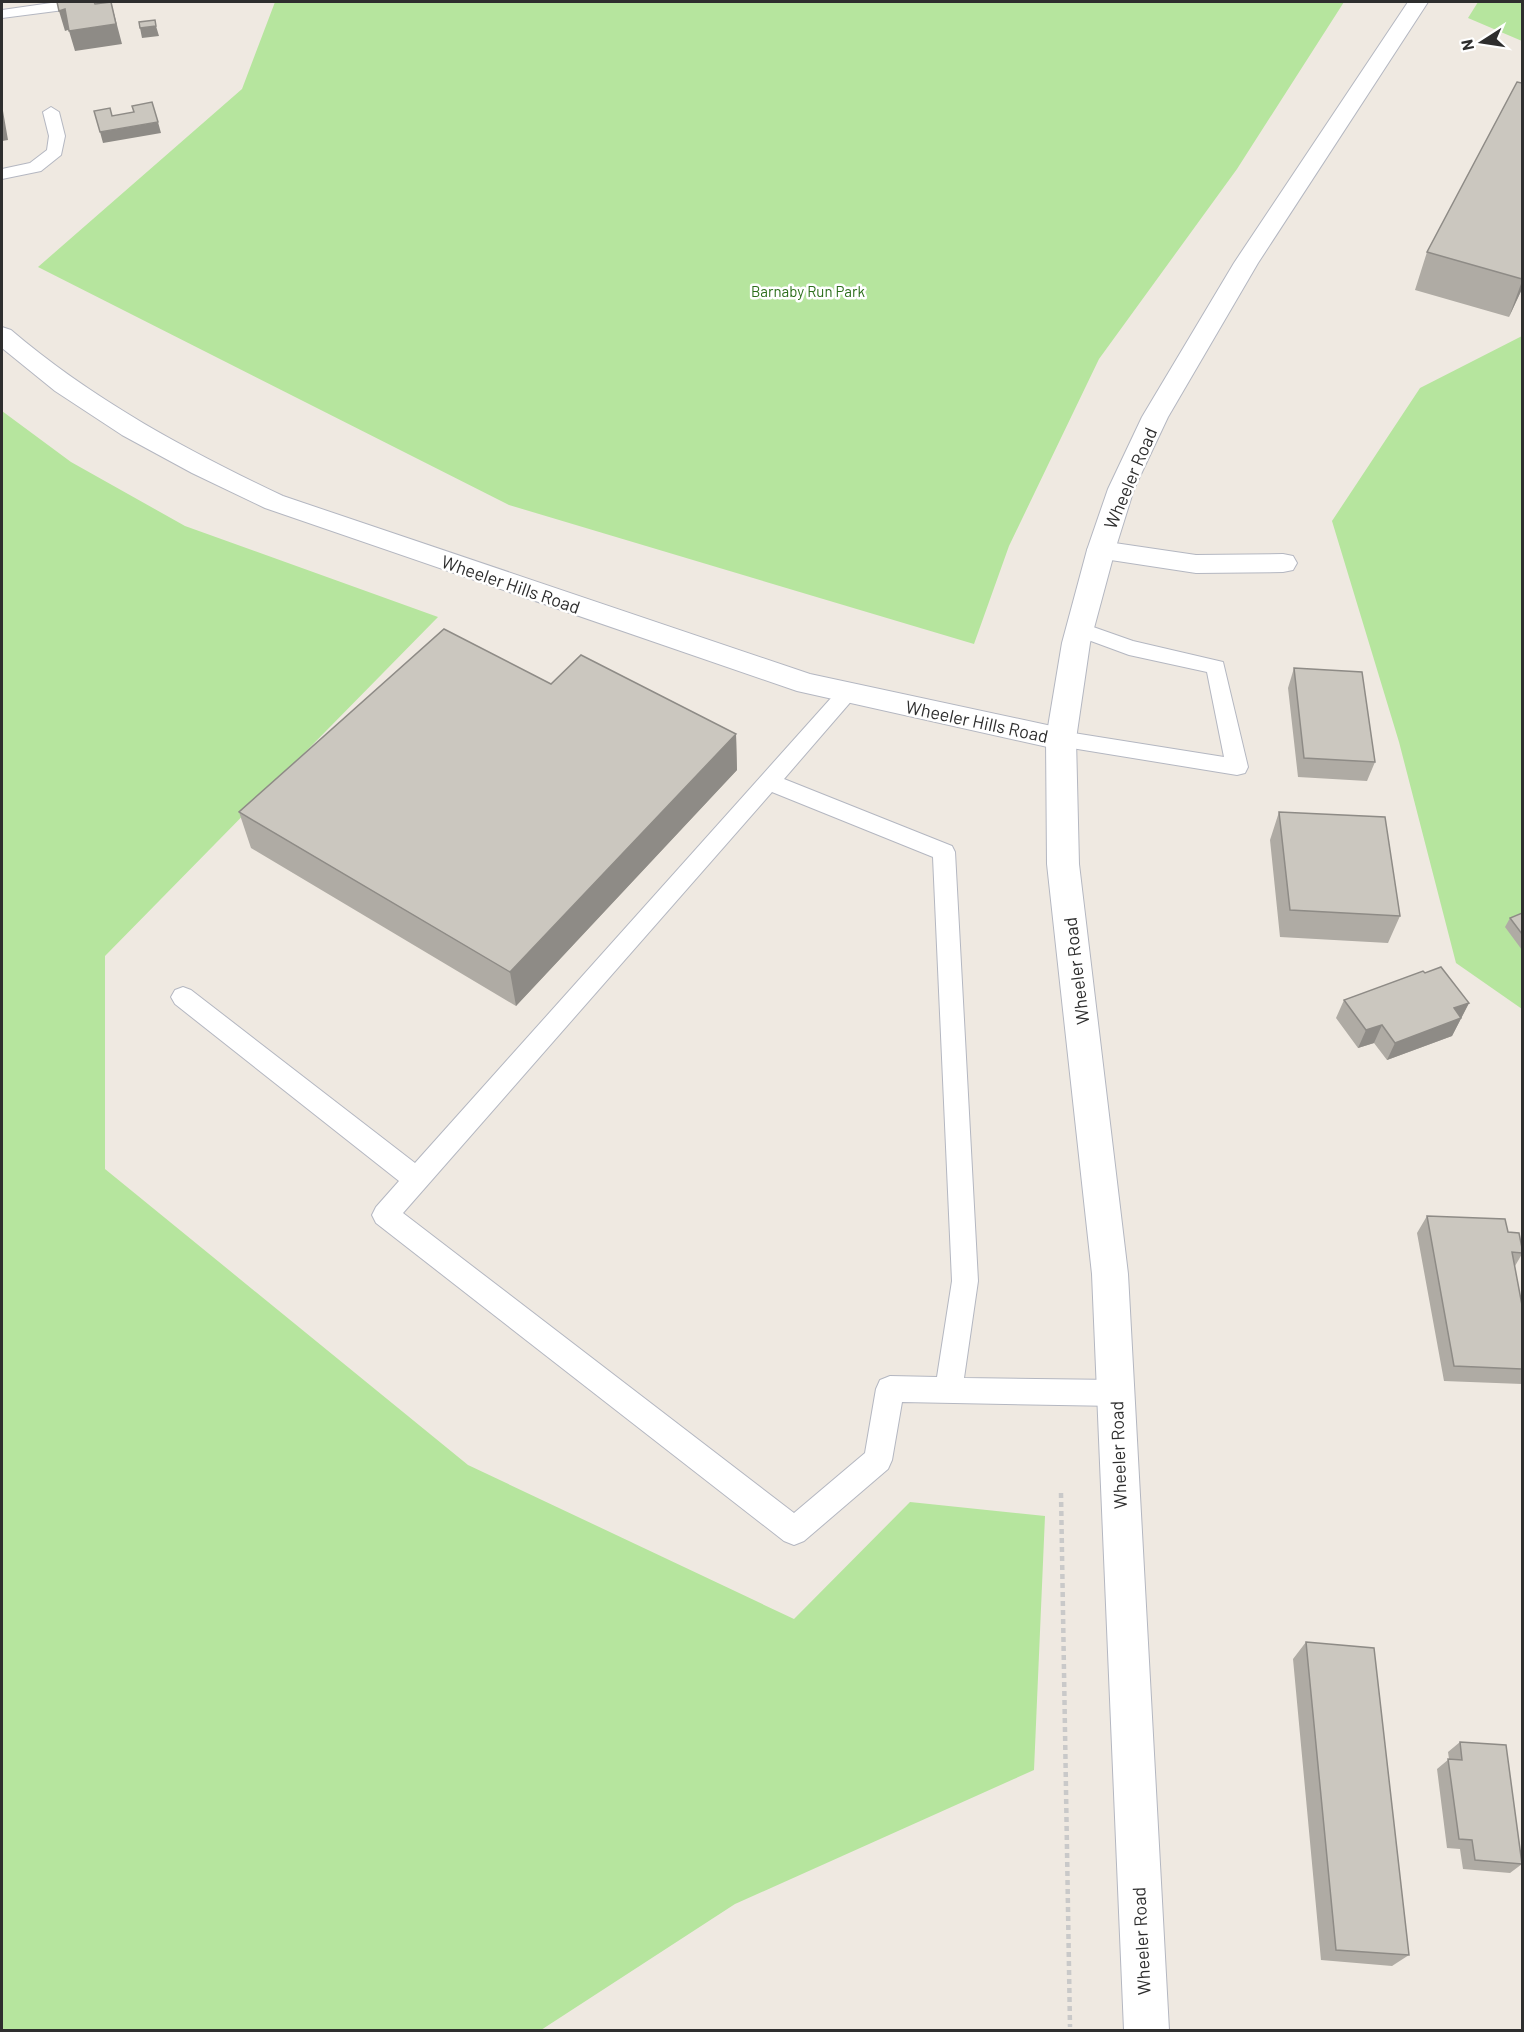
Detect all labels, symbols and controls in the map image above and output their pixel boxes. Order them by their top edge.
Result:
north arrow [1452,12,1512,72]
text: N [1456,38,1477,52]
park label: Barnaby Run Park [751,282,865,300]
street label: Wheeler Road [1099,424,1161,532]
street label: Wheeler Hills Road [439,550,583,618]
street label: Wheeler Hills Road [904,695,1050,747]
street label: Wheeler Road [1058,916,1094,1026]
street label: Wheeler Road [1105,1401,1131,1509]
street label: Wheeler Road [1127,1886,1155,1996]

